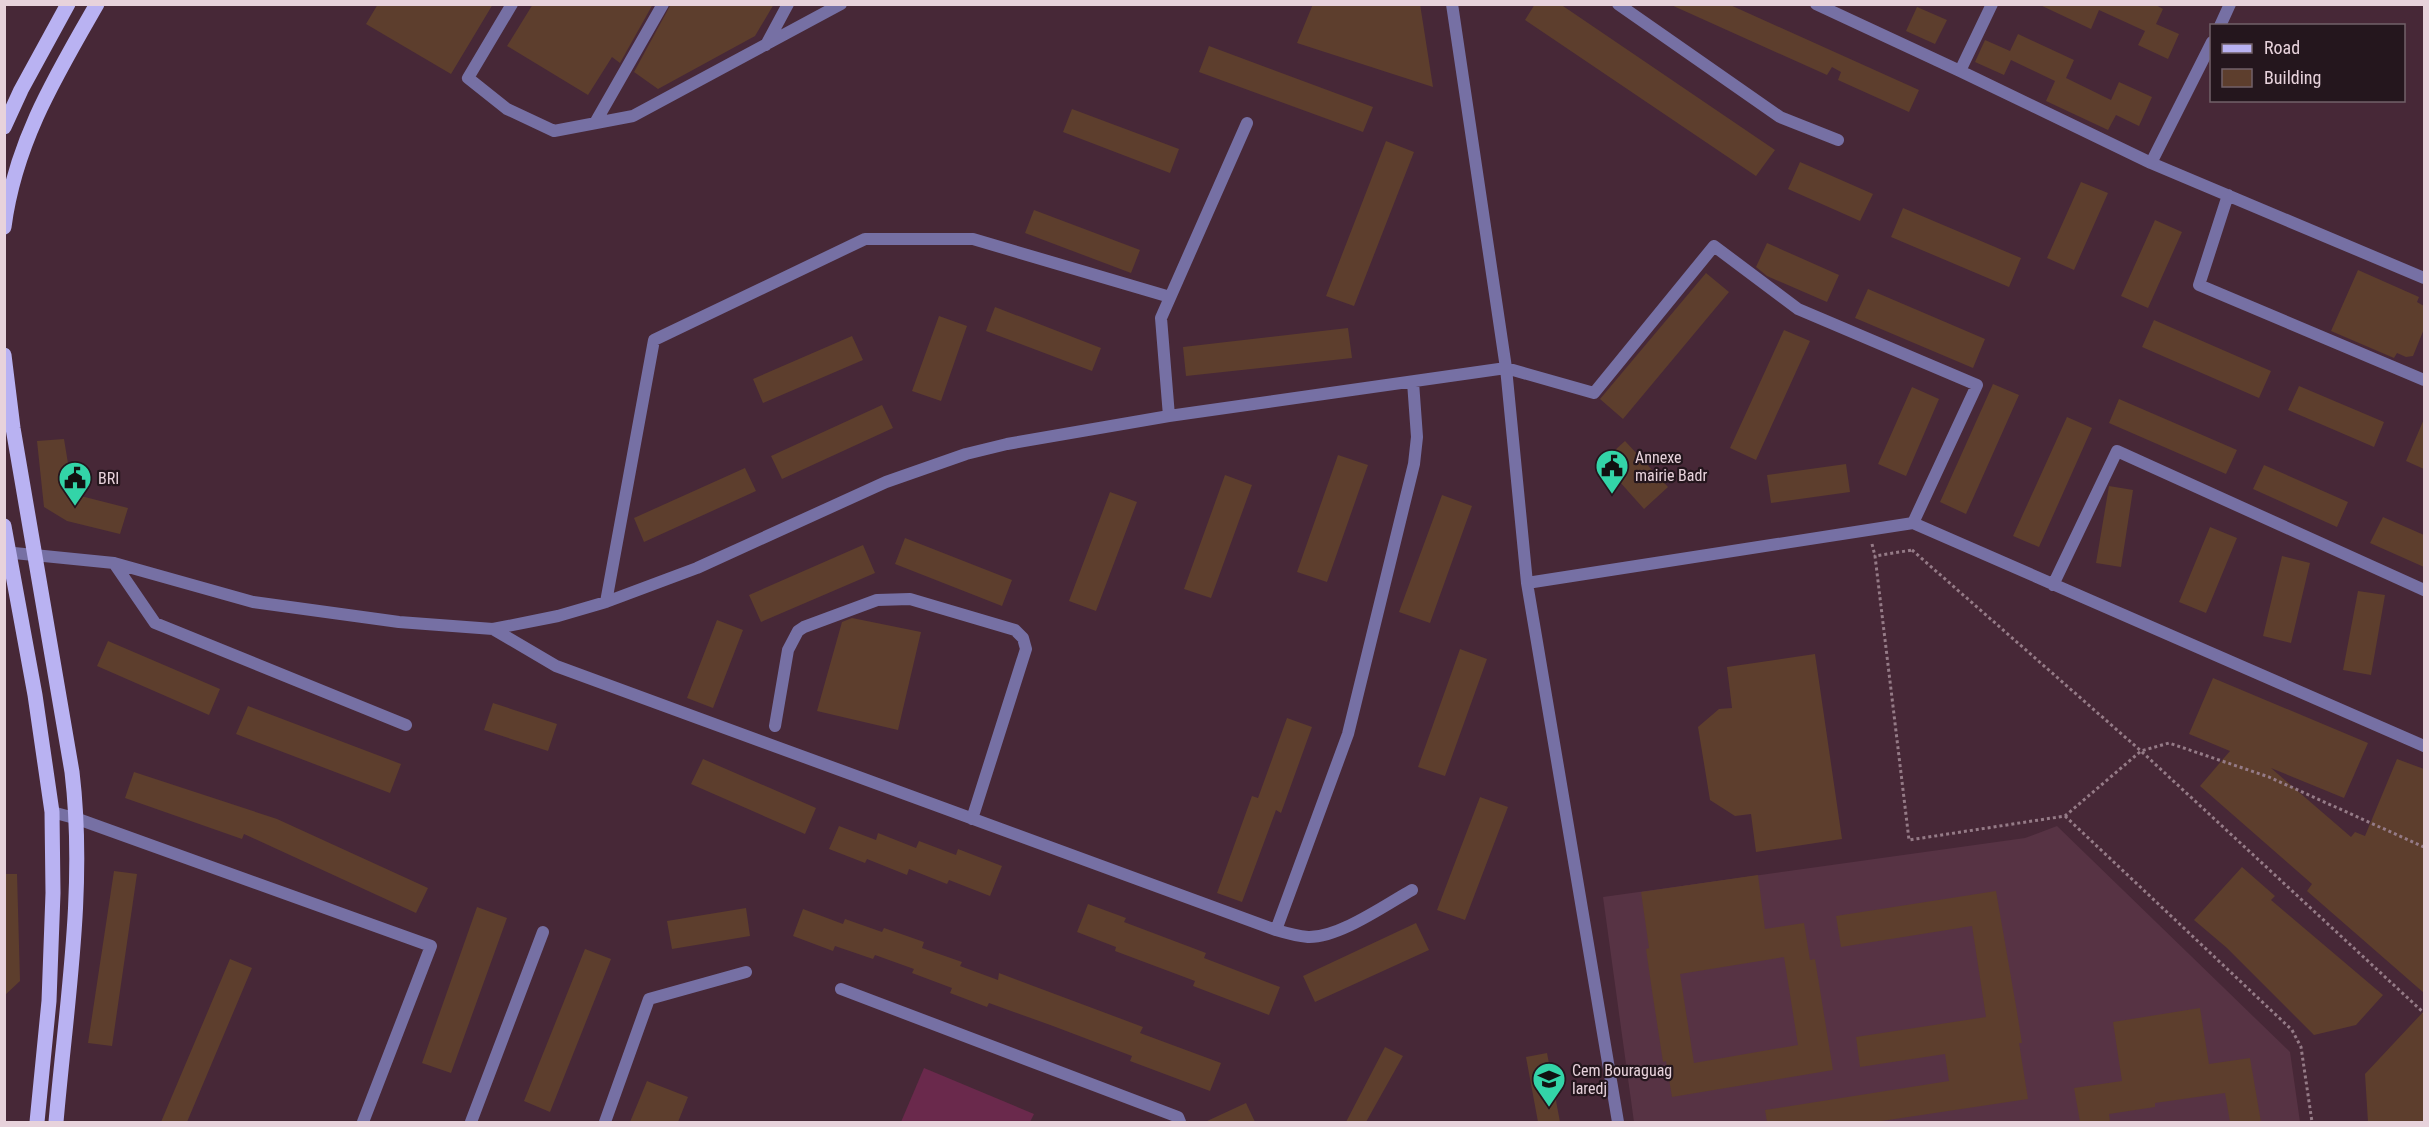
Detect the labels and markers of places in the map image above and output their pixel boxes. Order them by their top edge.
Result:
public building icon: Annexe mairie Badr [1594,448,1630,495]
place label: Annexe mairie Badr [1635,448,1707,485]
public building icon: BRI [57,460,93,507]
place label: BRI [98,469,119,488]
school or university icon: Cem Bouraguag laredj [1531,1061,1567,1108]
place label: Cem Bouraguag laredj [1572,1061,1672,1098]

